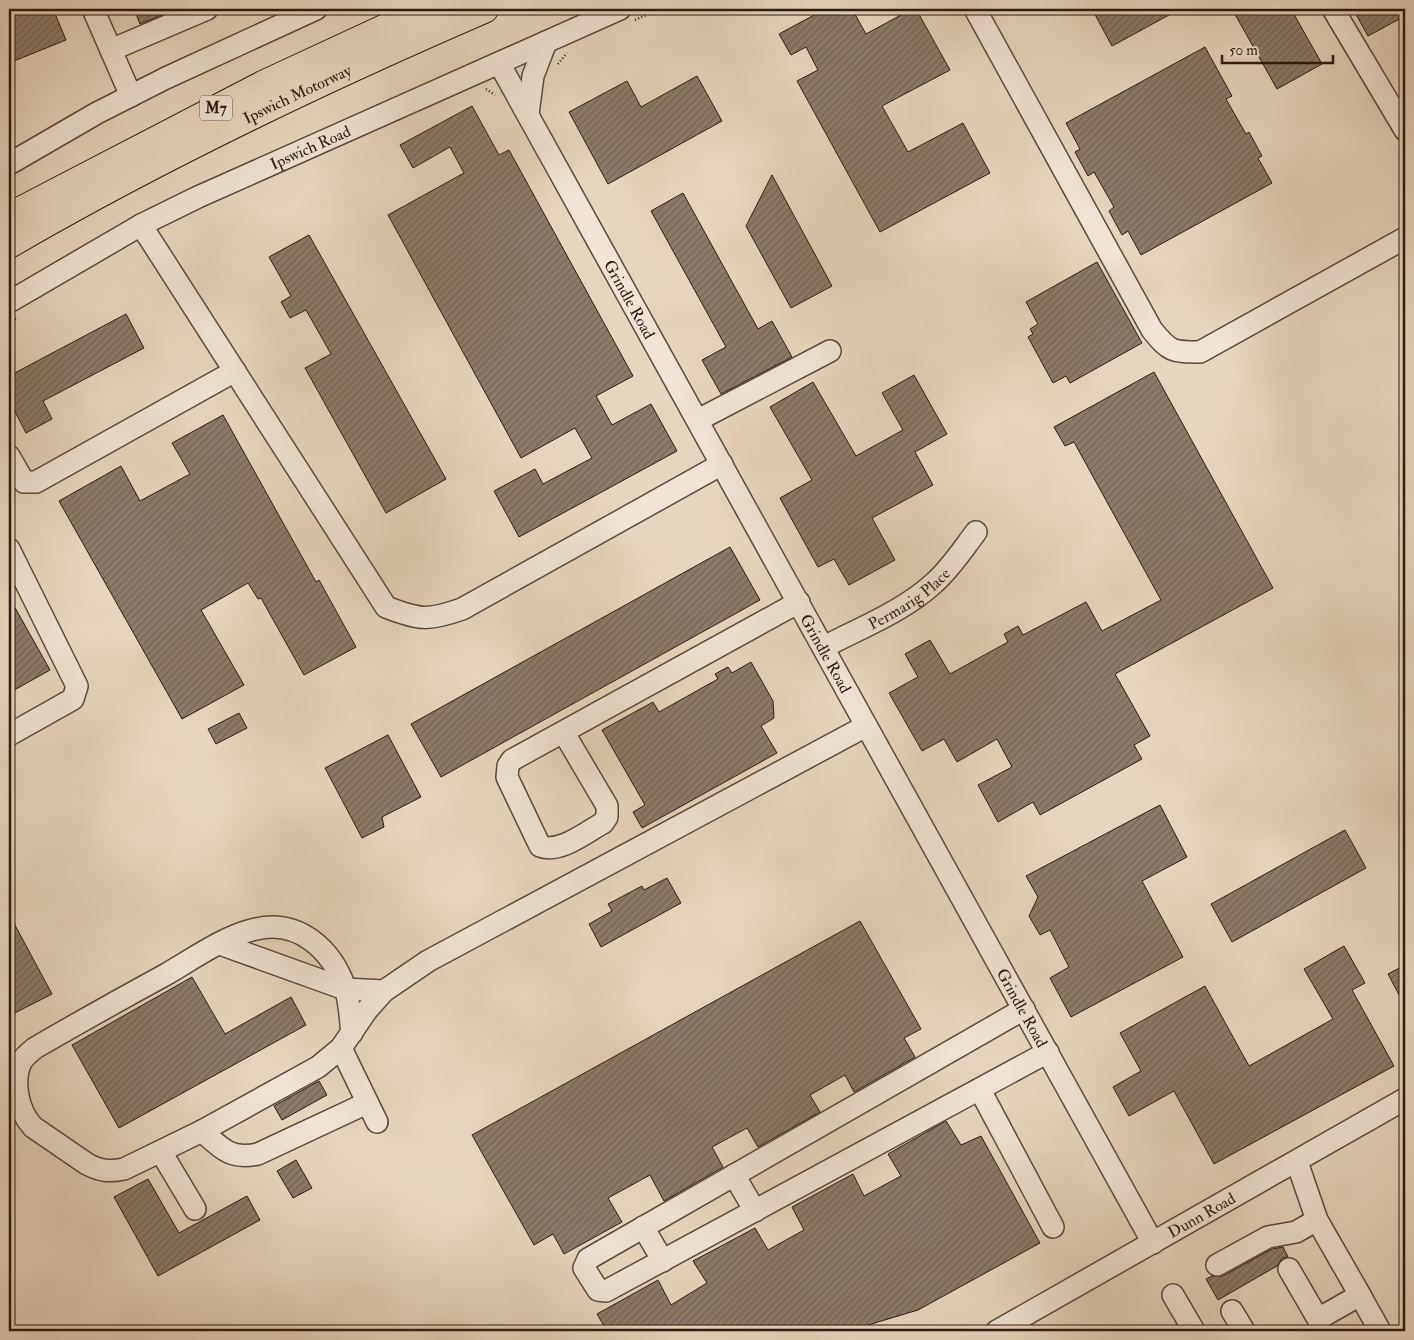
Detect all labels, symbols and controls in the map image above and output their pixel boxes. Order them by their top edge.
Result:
scale bar [1222,32,1333,64]
text: 50 m [1229,41,1258,60]
street label: Ipswich Motorway [240,60,356,129]
road number: M7 [200,96,232,120]
street label: Ipswich Road [267,121,354,175]
street label: Grindle Road [599,257,659,343]
street label: Permarig Place [865,564,955,634]
street label: Grindle Road [795,611,855,697]
street label: Grindle Road [992,965,1052,1051]
street label: Dunn Road [1164,1189,1239,1243]

